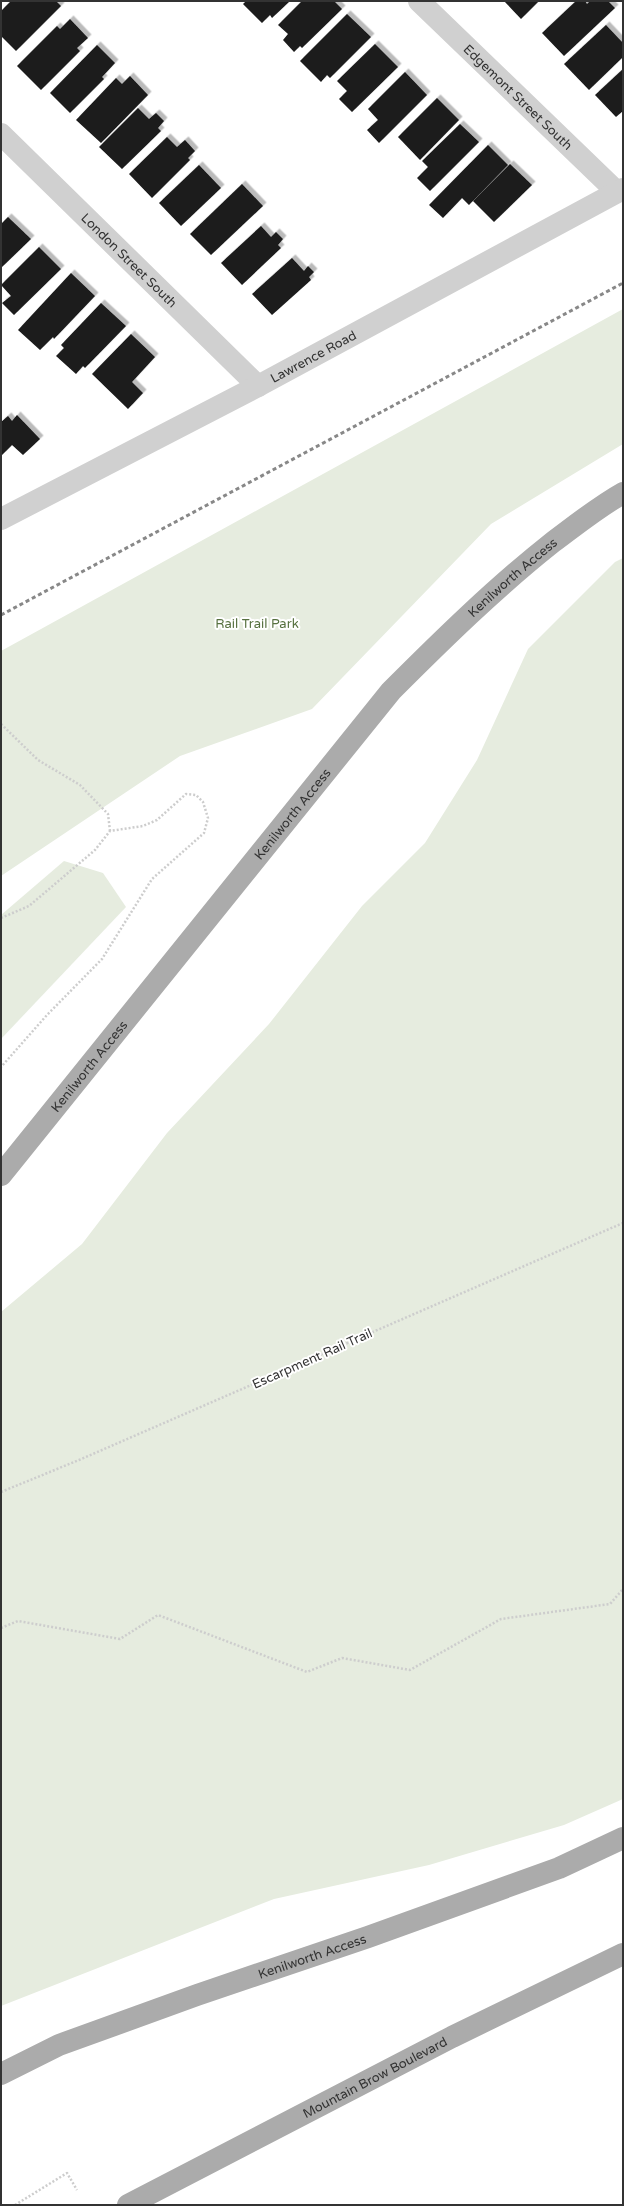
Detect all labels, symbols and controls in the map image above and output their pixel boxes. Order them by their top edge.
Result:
street label: Edgemont Street South [460,41,575,154]
street label: London Street South [78,210,180,311]
street label: Lawrence Road [268,327,359,387]
street label: Kenilworth Access [465,535,561,621]
park label: Rail Trail Park [215,616,299,632]
street label: Kenilworth Access [251,765,335,863]
street label: Kenilworth Access [48,1018,131,1116]
street label: Escarpment Rail Trail [250,1325,375,1393]
street label: Kenilworth Access [256,1931,368,1983]
street label: Mountain Brow Boulevard [300,2034,450,2122]

